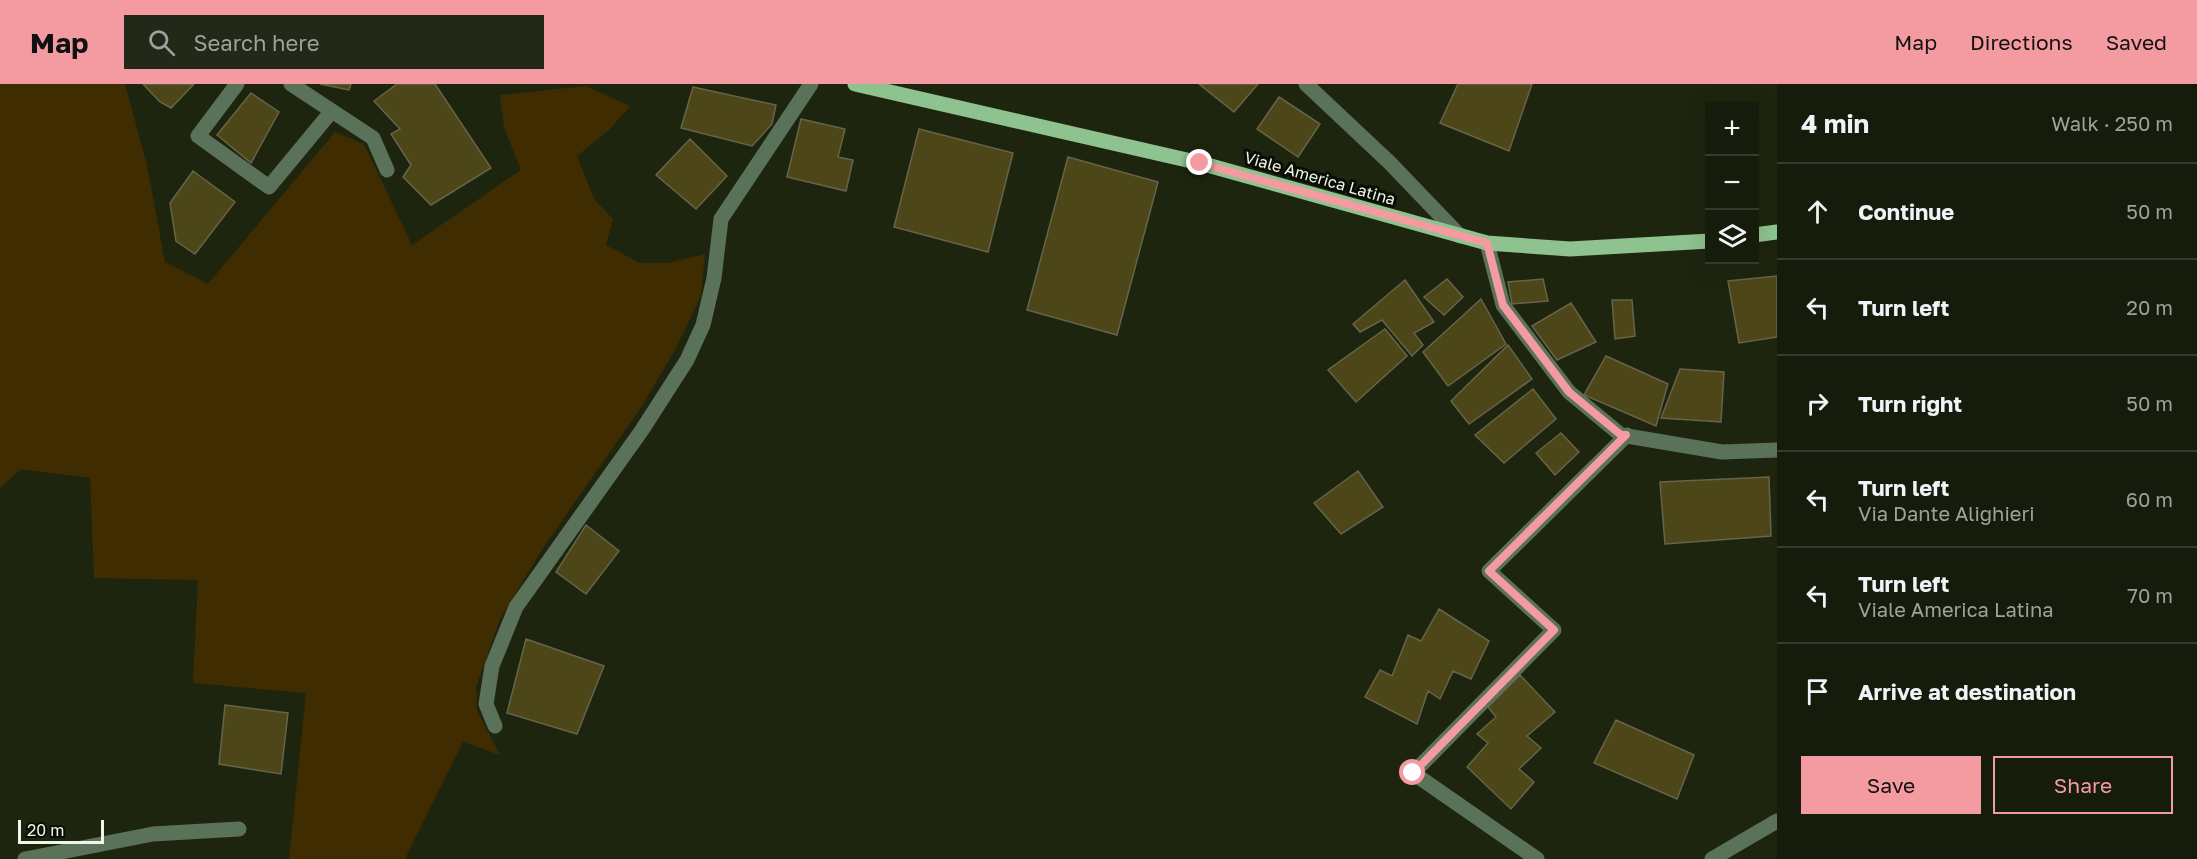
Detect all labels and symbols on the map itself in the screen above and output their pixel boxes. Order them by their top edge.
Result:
street label: Viale America Latina [1242,147,1398,209]
route end [1186,149,1212,175]
route start [1399,759,1425,785]
scale bar [18,817,104,844]

